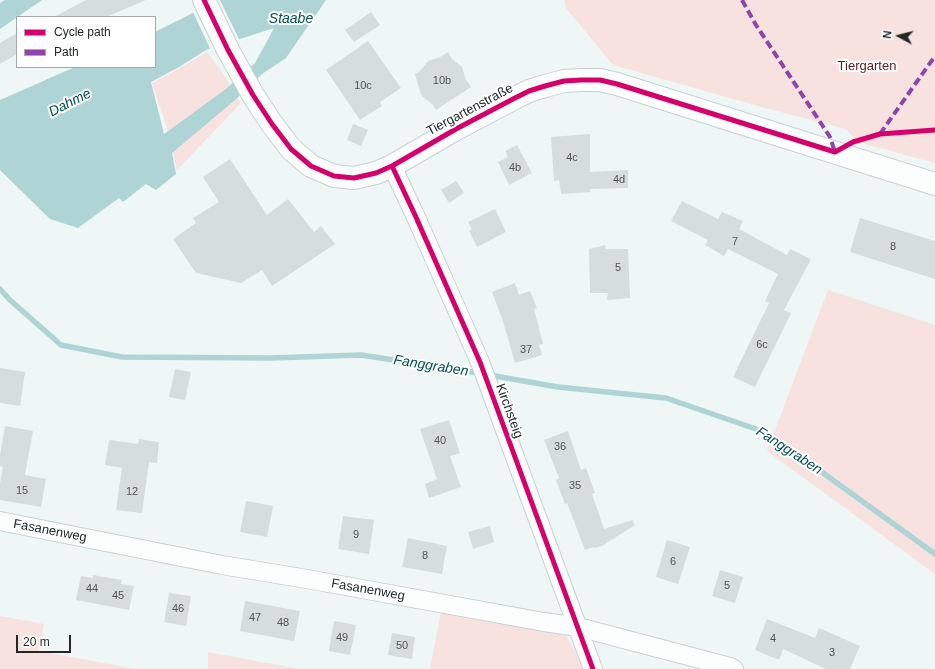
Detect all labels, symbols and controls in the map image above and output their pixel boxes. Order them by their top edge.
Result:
water label: Staabe [269,11,313,27]
legend [16,16,156,68]
north arrow [879,16,919,56]
text: Cycle path [54,25,111,39]
text: N [881,30,894,39]
text: Path [54,45,79,59]
park label: Tiergarten [838,58,896,74]
house number: 10b [433,74,451,88]
house number: 10c [354,79,372,93]
street label: Tiergartenstraße [424,81,516,139]
water label: Dahme [46,85,94,121]
house number: 4c [566,151,578,165]
house number: 4b [509,161,521,175]
house number: 4d [613,173,625,187]
house number: 7 [732,235,738,249]
house number: 8 [890,240,896,254]
house number: 5 [615,261,621,275]
house number: 6c [756,338,768,352]
house number: 37 [520,343,532,357]
water label: Fanggraben [392,352,470,380]
street label: Kirchsteig [492,382,526,440]
water label: Fanggraben [753,423,825,479]
house number: 40 [434,434,446,448]
house number: 36 [554,440,566,454]
house number: 35 [569,479,581,493]
house number: 15 [16,484,28,498]
house number: 12 [126,485,138,499]
street label: Fasanenweg [12,516,88,546]
house number: 9 [353,528,359,542]
house number: 8 [422,549,428,563]
house number: 6 [670,555,676,569]
street label: Fasanenweg [330,576,406,604]
house number: 5 [724,579,730,593]
house number: 44 [86,582,98,596]
house number: 45 [112,589,124,603]
house number: 46 [172,602,184,616]
house number: 47 [249,611,261,625]
house number: 48 [277,616,289,630]
scale bar [18,627,73,653]
house number: 49 [336,631,348,645]
house number: 4 [770,632,776,646]
text: 20 m [23,635,50,649]
house number: 50 [396,639,408,653]
house number: 3 [829,646,835,660]

